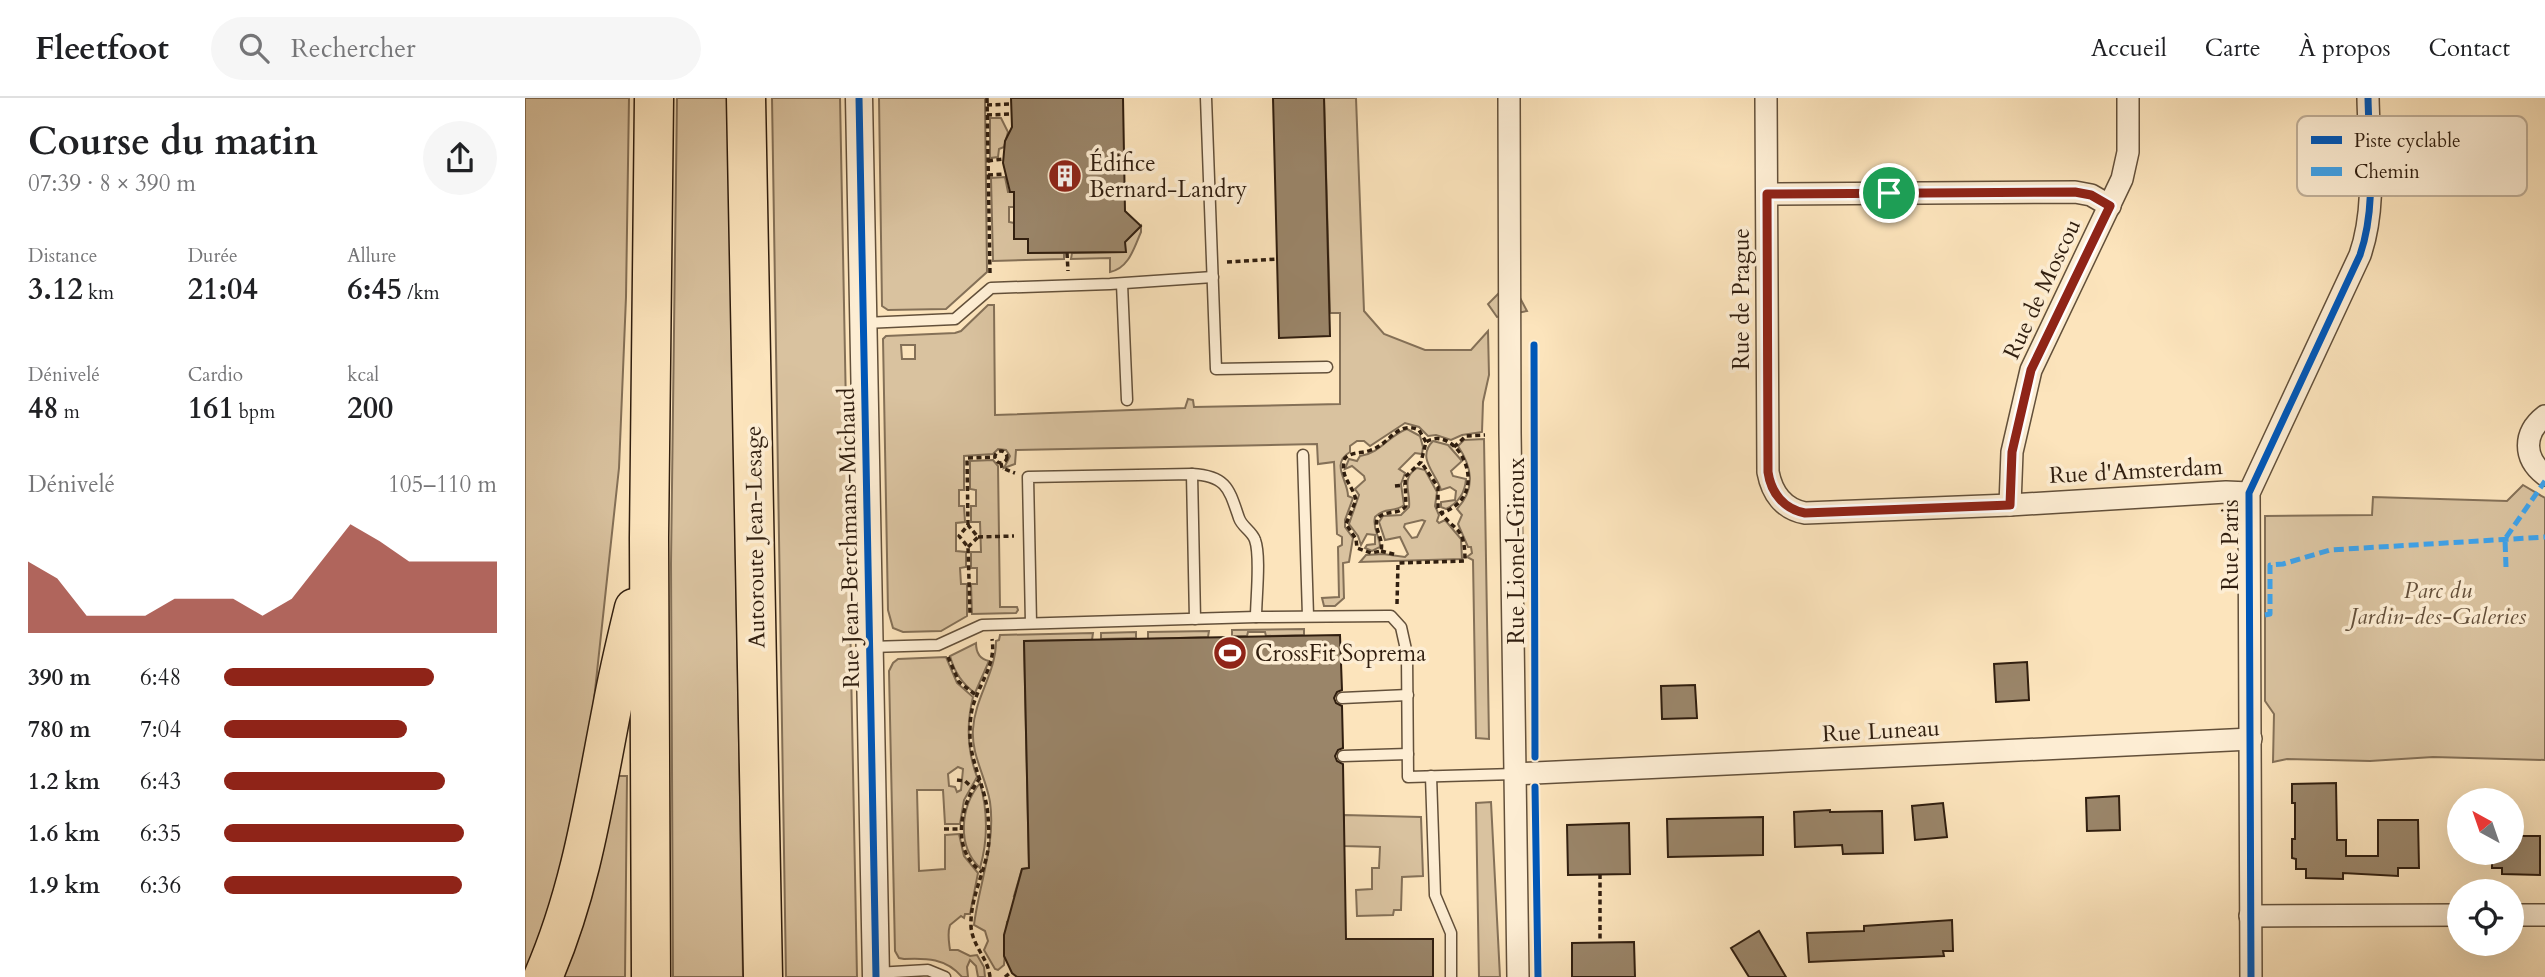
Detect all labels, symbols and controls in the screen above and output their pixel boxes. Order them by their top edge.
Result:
search box [211,17,701,80]
text: Fleetfoot [35,26,169,71]
icon: search [235,29,273,67]
text: Rechercher [291,31,416,66]
text: Accueil [2091,32,2167,65]
text: Carte [2205,32,2261,65]
text: À propos [2299,32,2391,65]
text: Contact [2429,32,2510,65]
text: Course du matin [28,116,318,168]
legend [2297,116,2527,196]
button: share [423,121,497,195]
text: Piste cyclable [2354,128,2461,154]
place label: Édifice Bernard-Landry [1089,148,1247,205]
building icon: Édifice Bernard-Landry [1046,157,1084,195]
text: Chemin [2354,159,2420,185]
pin [1859,163,1919,223]
text: 07:39 · 8 × 390 m [28,168,196,199]
icon: arrive [1870,174,1908,212]
street label: Rue de Moscou [1996,214,2088,364]
street label: Rue de Prague [1726,228,1757,370]
text: Distance [28,243,97,269]
text: Durée [188,243,238,269]
text: Allure [347,243,397,269]
text: 3.12 [28,269,83,310]
text: 21:04 [188,269,258,310]
text: 6:45 [347,269,402,310]
text: km [83,280,114,306]
text: /km [402,280,440,306]
text: Dénivelé [28,362,100,388]
text: Cardio [188,362,243,388]
text: kcal [347,362,379,388]
street label: Rue Jean-Berchmans-Michaud [831,387,867,689]
text: 48 [28,388,59,429]
text: 161 [188,388,234,429]
text: 200 [347,388,393,429]
text: m [59,399,80,425]
text: bpm [234,399,275,425]
street label: Autoroute Jean-Lesage [738,425,772,649]
street label: Rue d'Amsterdam [2048,451,2224,491]
street label: Rue Lionel-Giroux [1501,457,1532,645]
text: Dénivelé [28,469,115,500]
text: 105–110 m [388,469,497,500]
street label: Rue Paris [2215,499,2246,591]
park label: Parc du Jardin-des-Galeries [2345,575,2526,632]
sports icon: CrossFit Soprema [1211,634,1249,672]
place label: CrossFit Soprema [1255,638,1426,669]
text: 390 m [28,662,91,693]
text: 6:48 [140,662,181,693]
street label: Rue Luneau [1821,712,1941,750]
text: 780 m [28,714,91,745]
text: 7:04 [140,714,181,745]
text: 1.2 km [28,766,100,797]
text: 6:43 [140,766,181,797]
north arrow [2447,788,2523,864]
map controls [2447,788,2524,956]
text: 1.6 km [28,818,100,849]
text: 6:35 [140,818,181,849]
text: 1.9 km [28,870,100,901]
text: 6:36 [140,870,181,901]
button: locate [2447,879,2524,956]

